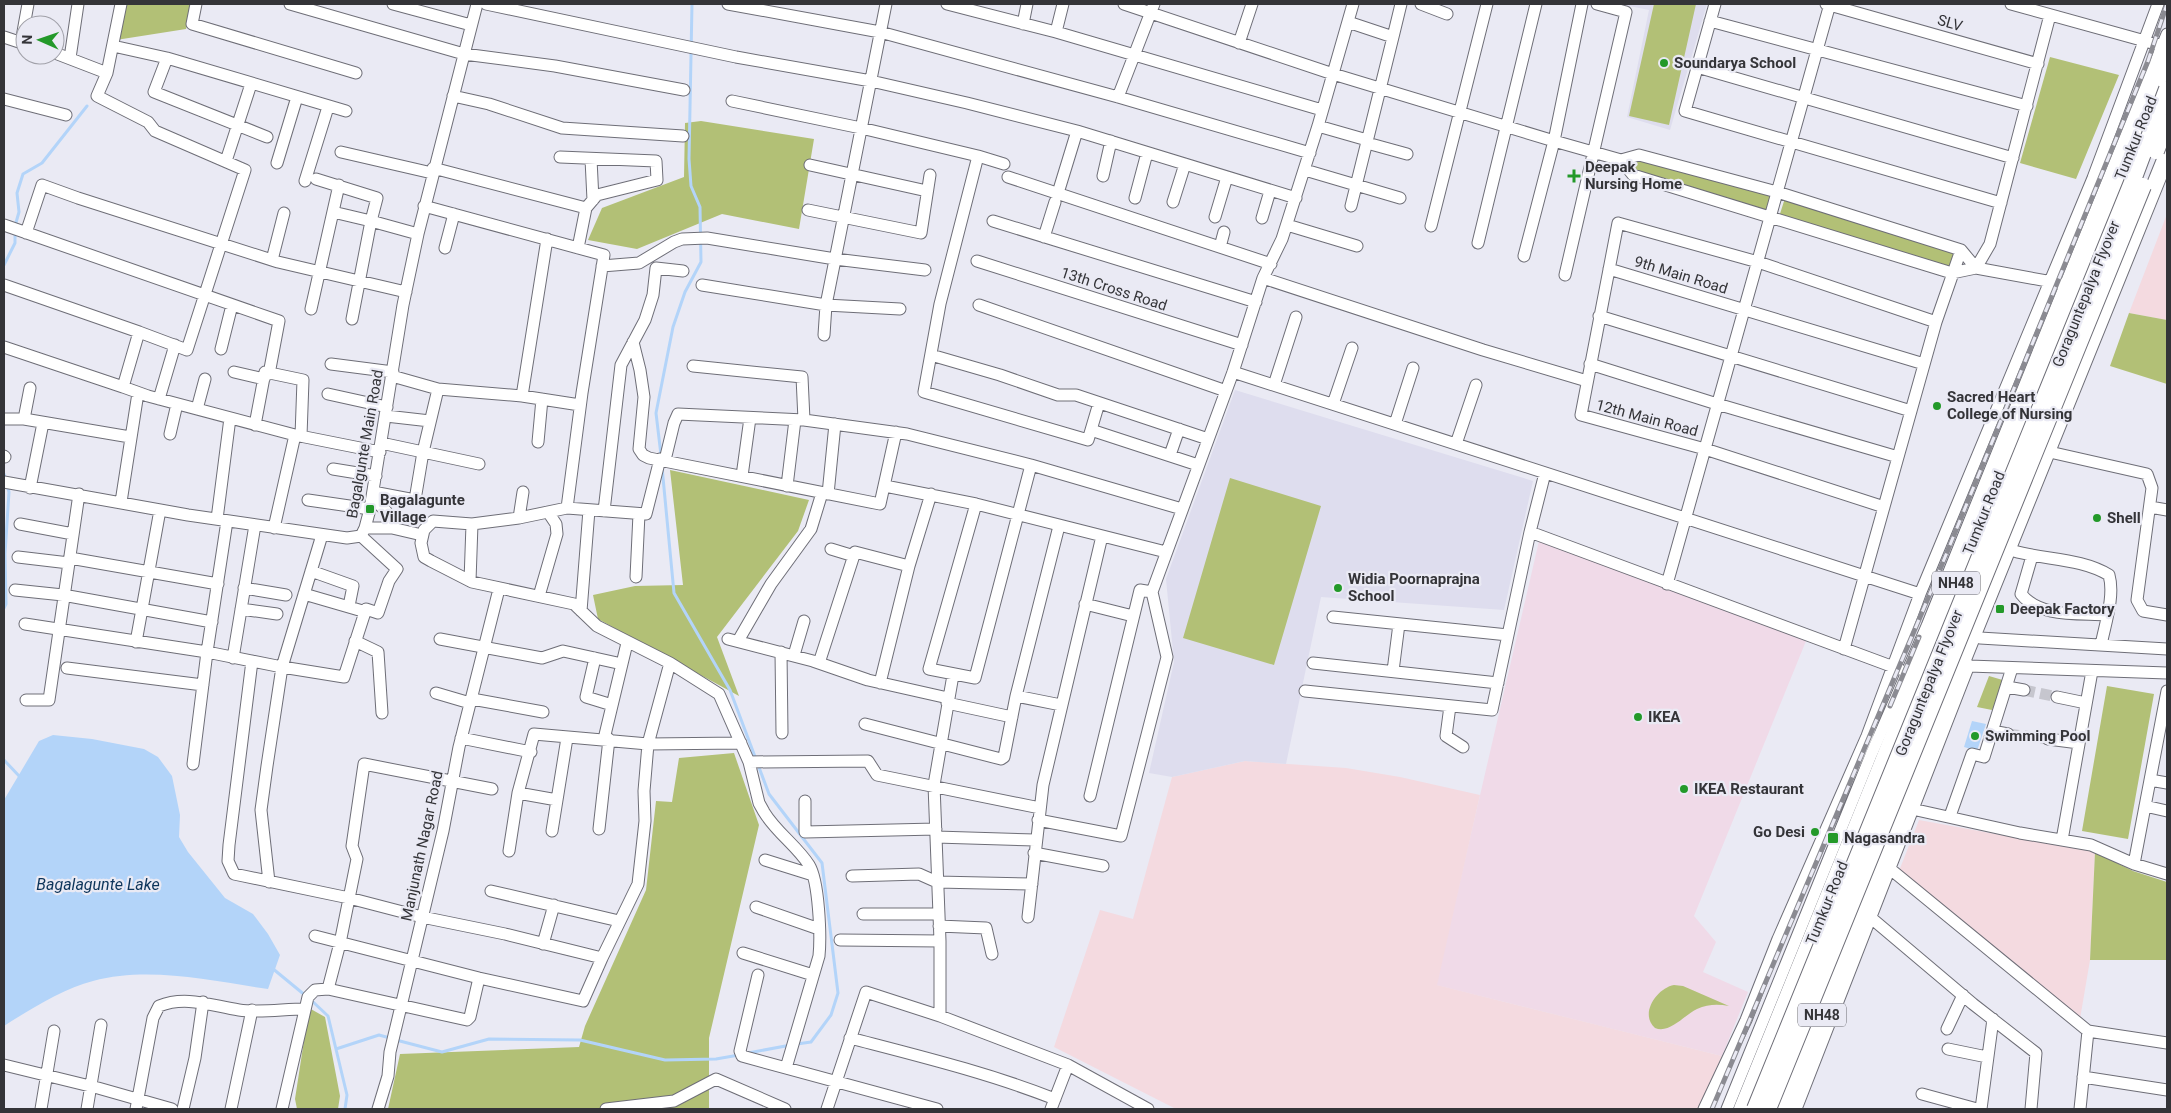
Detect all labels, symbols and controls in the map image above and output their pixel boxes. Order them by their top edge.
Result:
street label: SLV [1935,11,1965,35]
north arrow [15,15,65,65]
text: N [19,34,35,45]
place label: Soundarya School [1674,54,1796,72]
marker: Soundarya School [1658,57,1670,69]
street label: Tumkur Road [2111,93,2161,183]
place label: Deepak Nursing Home [1585,158,1682,193]
marker: Deepak Nursing Home [1567,169,1581,183]
street label: Goraguntepalya Flyover [2048,218,2124,370]
street label: 9th Main Road [1632,252,1730,298]
street label: 13th Cross Road [1059,263,1169,315]
street label: Bagalgunte Main Road [343,368,387,520]
place label: Sacred Heart College of Nursing [1947,388,2072,423]
street label: 12th Main Road [1594,396,1700,440]
marker: Sacred Heart College of Nursing [1931,400,1943,412]
street label: Tumkur Road [1959,468,2009,558]
place label: Bagalagunte Village [380,491,465,526]
marker: Bagalagunte Village [364,503,376,515]
place label: Shell [2107,509,2141,527]
marker: Shell [2091,512,2103,524]
place label: Widia Poornaprajna School [1348,570,1480,605]
road number: NH48 [1932,572,1980,594]
marker: Widia Poornaprajna School [1332,582,1344,594]
place label: Deepak Factory [2010,600,2115,618]
marker: Deepak Factory [1994,603,2006,615]
street label: Goraguntepalya Flyover [1891,607,1967,759]
place label: IKEA [1648,708,1681,726]
marker: IKEA [1632,711,1644,723]
place label: Swimming Pool [1985,727,2090,745]
marker: Swimming Pool [1969,730,1981,742]
street label: Manjunath Nagar Road [397,769,447,923]
place label: IKEA Restaurant [1694,780,1804,798]
marker: IKEA Restaurant [1678,783,1690,795]
place label: Go Desi [1753,823,1805,841]
marker: Go Desi [1809,826,1821,838]
place label: Nagasandra [1844,829,1925,847]
marker: Nagasandra [1826,831,1840,845]
street label: Tumkur Road [1802,858,1852,948]
water label: Bagalagunte Lake [36,875,160,894]
road number: NH48 [1798,1004,1846,1026]

